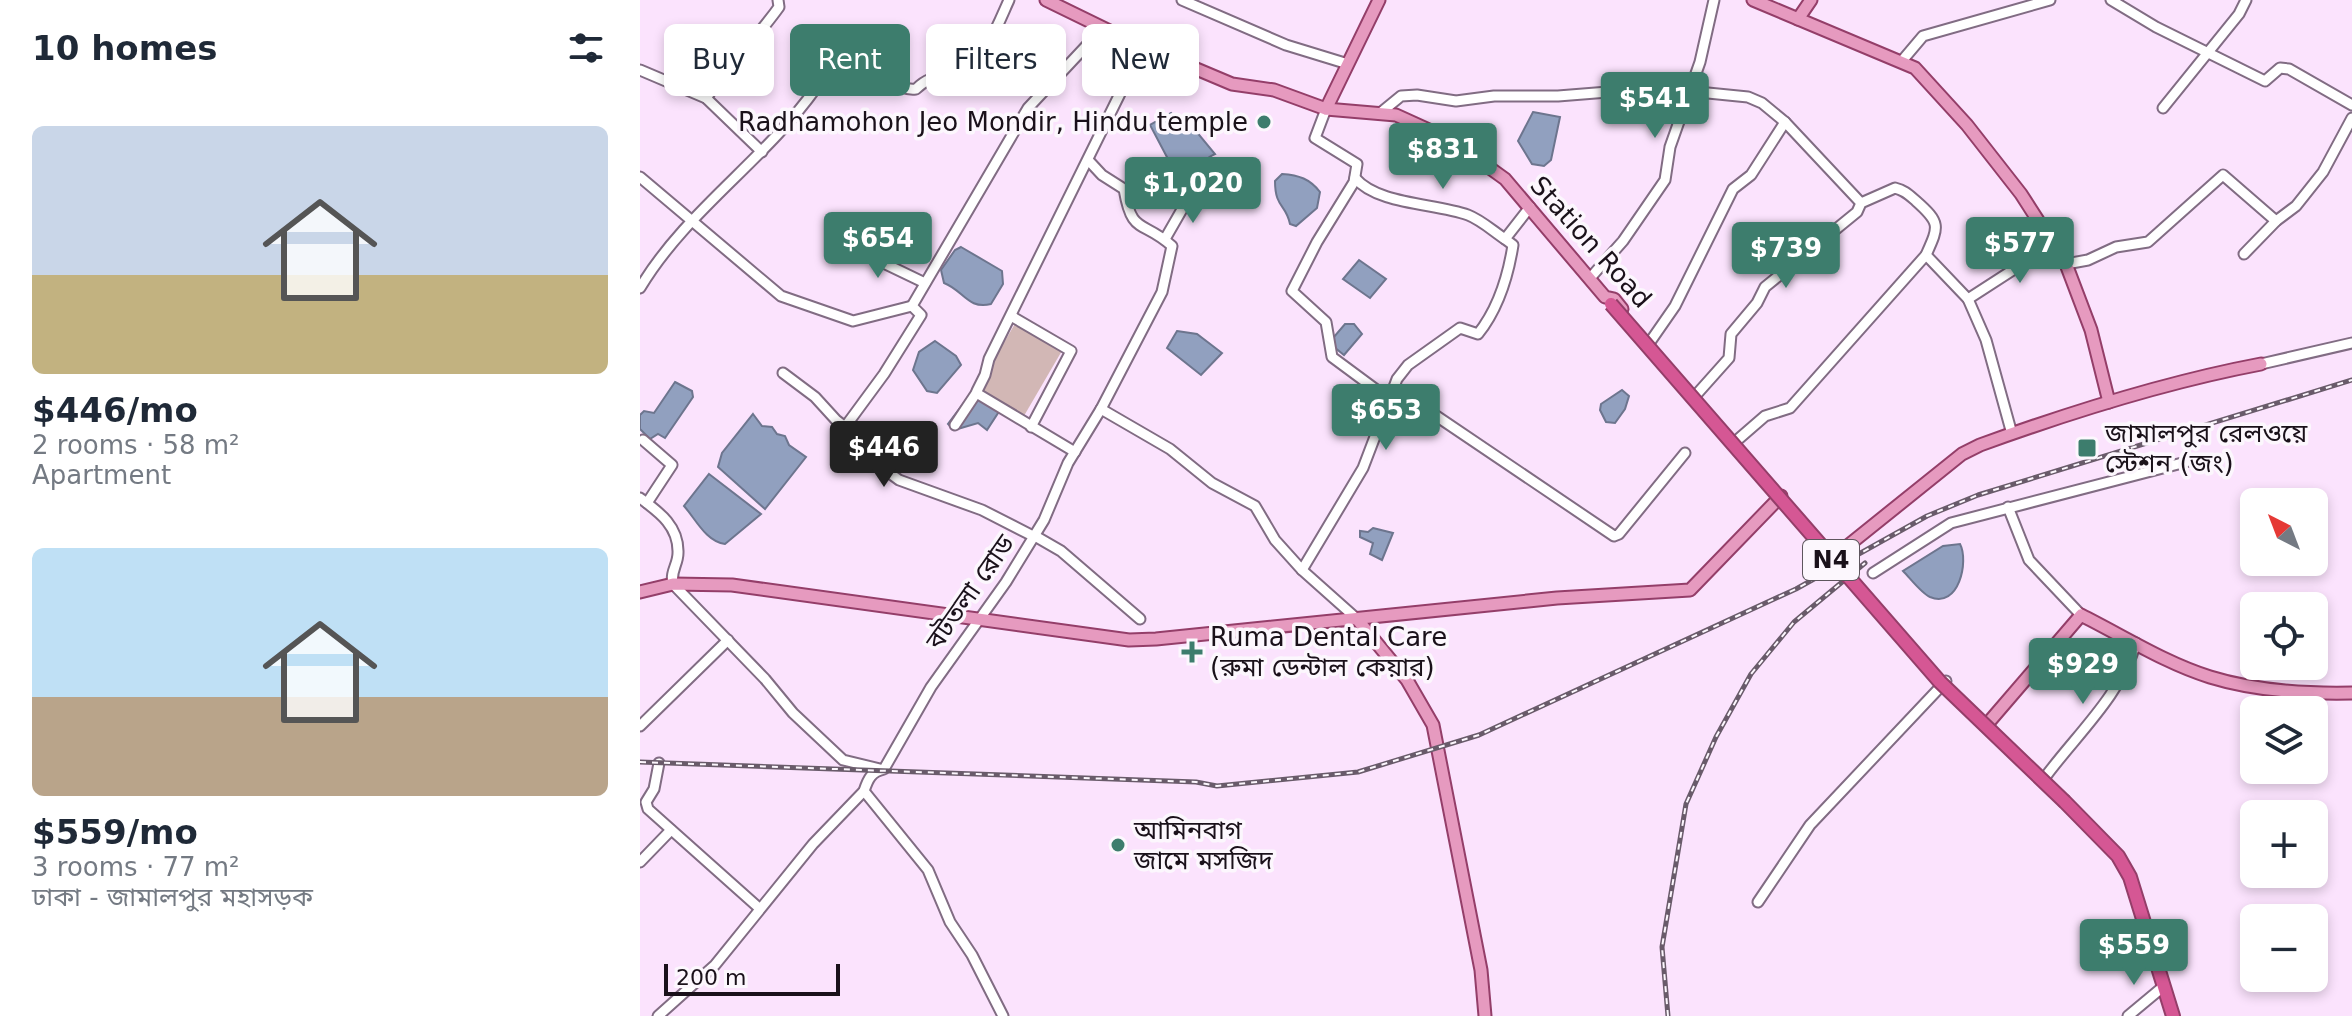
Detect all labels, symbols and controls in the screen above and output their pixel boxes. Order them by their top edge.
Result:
chip: Buy [664,24,774,96]
chip: Rent [790,24,910,96]
chip: Filters [926,24,1066,96]
chip: New [1082,24,1199,96]
icon: filters [564,26,608,70]
text: 10 homes [32,28,217,68]
pin: $541 [1608,72,1702,140]
text: $541 [1619,83,1691,113]
place label: Radhamohon Jeo Mondir, Hindu temple [738,107,1248,137]
marker: Radhamohon Jeo Mondir, Hindu temple [1255,113,1273,131]
pin: $831 [1396,123,1490,191]
text: $831 [1407,134,1479,164]
pin: $1,020 [1128,157,1258,225]
text: $1,020 [1143,168,1243,198]
street label: Station Road [1524,170,1658,314]
icon: home [248,178,392,322]
pin: $654 [831,212,925,280]
pin: $577 [1973,217,2067,285]
pin: $739 [1739,222,1833,290]
text: $654 [842,223,914,253]
text: $577 [1984,228,2056,258]
text: $739 [1750,233,1822,263]
pin: $653 [1339,384,1433,452]
text: $446/mo [32,390,198,430]
text: $653 [1350,395,1422,425]
place label: জামালপুর রেলওয়ে স্টেশন (জং) [2104,418,2308,478]
pin: $446 [837,421,931,489]
text: 2 rooms · 58 m² [32,430,240,460]
text: $446 [848,432,920,462]
marker: জামালপুর রেলওয়ে স্টেশন (জং) [2076,437,2098,459]
text: Apartment [32,460,171,490]
north arrow [2240,488,2328,576]
map controls [2240,488,2328,992]
street label: বটতলা রোড [919,529,1021,656]
road number: N4 [1803,540,1859,580]
button: locate [2240,592,2328,680]
icon: home [248,600,392,744]
place label: Ruma Dental Care (রুমা ডেন্টাল কেয়ার) [1210,622,1447,682]
pin: $929 [2036,638,2130,706]
marker: Ruma Dental Care (রুমা ডেন্টাল কেয়ার) [1181,641,1203,663]
text: $929 [2047,649,2119,679]
button: layers [2240,696,2328,784]
button: + [2240,800,2328,888]
text: $559/mo [32,812,198,852]
place label: আমিনবাগ জামে মসজিদ [1133,815,1273,875]
marker: আমিনবাগ জামে মসজিদ [1109,836,1127,854]
text: 3 rooms · 77 m² [32,852,240,882]
text: ঢাকা - জামালপুর মহাসড়ক [32,882,313,912]
button: − [2240,904,2328,992]
pin: $559 [2087,919,2181,987]
text: $559 [2098,930,2170,960]
scale bar [664,960,840,996]
text: 200 m [676,965,746,990]

